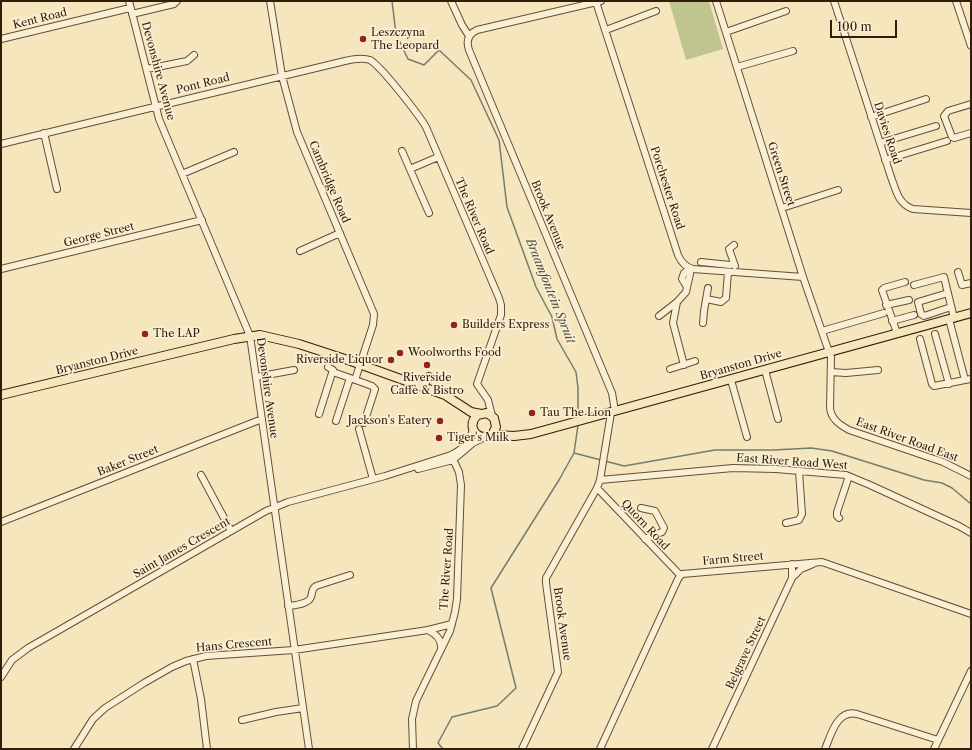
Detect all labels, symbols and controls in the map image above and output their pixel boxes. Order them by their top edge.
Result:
street label: Kent Road [12,6,68,32]
scale bar [832,12,899,38]
text: 100 m [837,19,872,34]
street label: Devonshire Avenue [138,20,178,122]
place label: Leszczyna The Leopard [371,26,439,52]
marker: Leszczyna The Leopard [358,34,368,44]
street label: Pont Road [175,71,231,97]
street label: Davies Road [871,100,903,166]
street label: Cambridge Road [306,139,352,225]
street label: Green Street [764,140,798,208]
street label: Porchester Road [647,145,687,231]
street label: The River Road [452,176,496,256]
street label: Brook Avenue [528,178,568,252]
street label: George Street [62,220,136,250]
water label: Braamfontein Spruit [522,236,578,346]
place label: Builders Express [462,318,549,332]
marker: Builders Express [449,320,459,330]
place label: The LAP [153,327,200,341]
marker: The LAP [140,329,150,339]
street label: Devonshire Avenue [253,337,281,439]
street label: Bryanston Drive [54,344,140,378]
place label: Woolworths Food [408,346,501,360]
street label: Bryanston Drive [699,347,783,383]
marker: Woolworths Food [395,348,405,358]
place label: Riverside Liquor [296,353,383,367]
marker: Riverside Liquor [386,355,396,365]
marker: Riverside Caffè & Bistro [422,360,432,370]
place label: Riverside Caffè & Bistro [390,371,464,397]
place label: Tau The Lion [540,406,611,420]
marker: Tau The Lion [527,408,537,418]
place label: Jackson's Eatery [348,414,432,428]
street label: East River Road East [854,415,960,465]
marker: Jackson's Eatery [435,416,445,426]
place label: Tiger's Milk [447,431,509,445]
marker: Tiger's Milk [434,433,444,443]
street label: Baker Street [96,443,160,479]
street label: East River Road West [736,452,848,472]
street label: Quorn Road [618,497,672,553]
street label: Saint James Crescent [131,515,233,581]
street label: The River Road [438,528,456,610]
street label: Farm Street [702,550,764,568]
street label: Brook Avenue [550,586,574,662]
street label: Belgrave Street [723,614,769,692]
street label: Hans Crescent [195,635,273,655]

